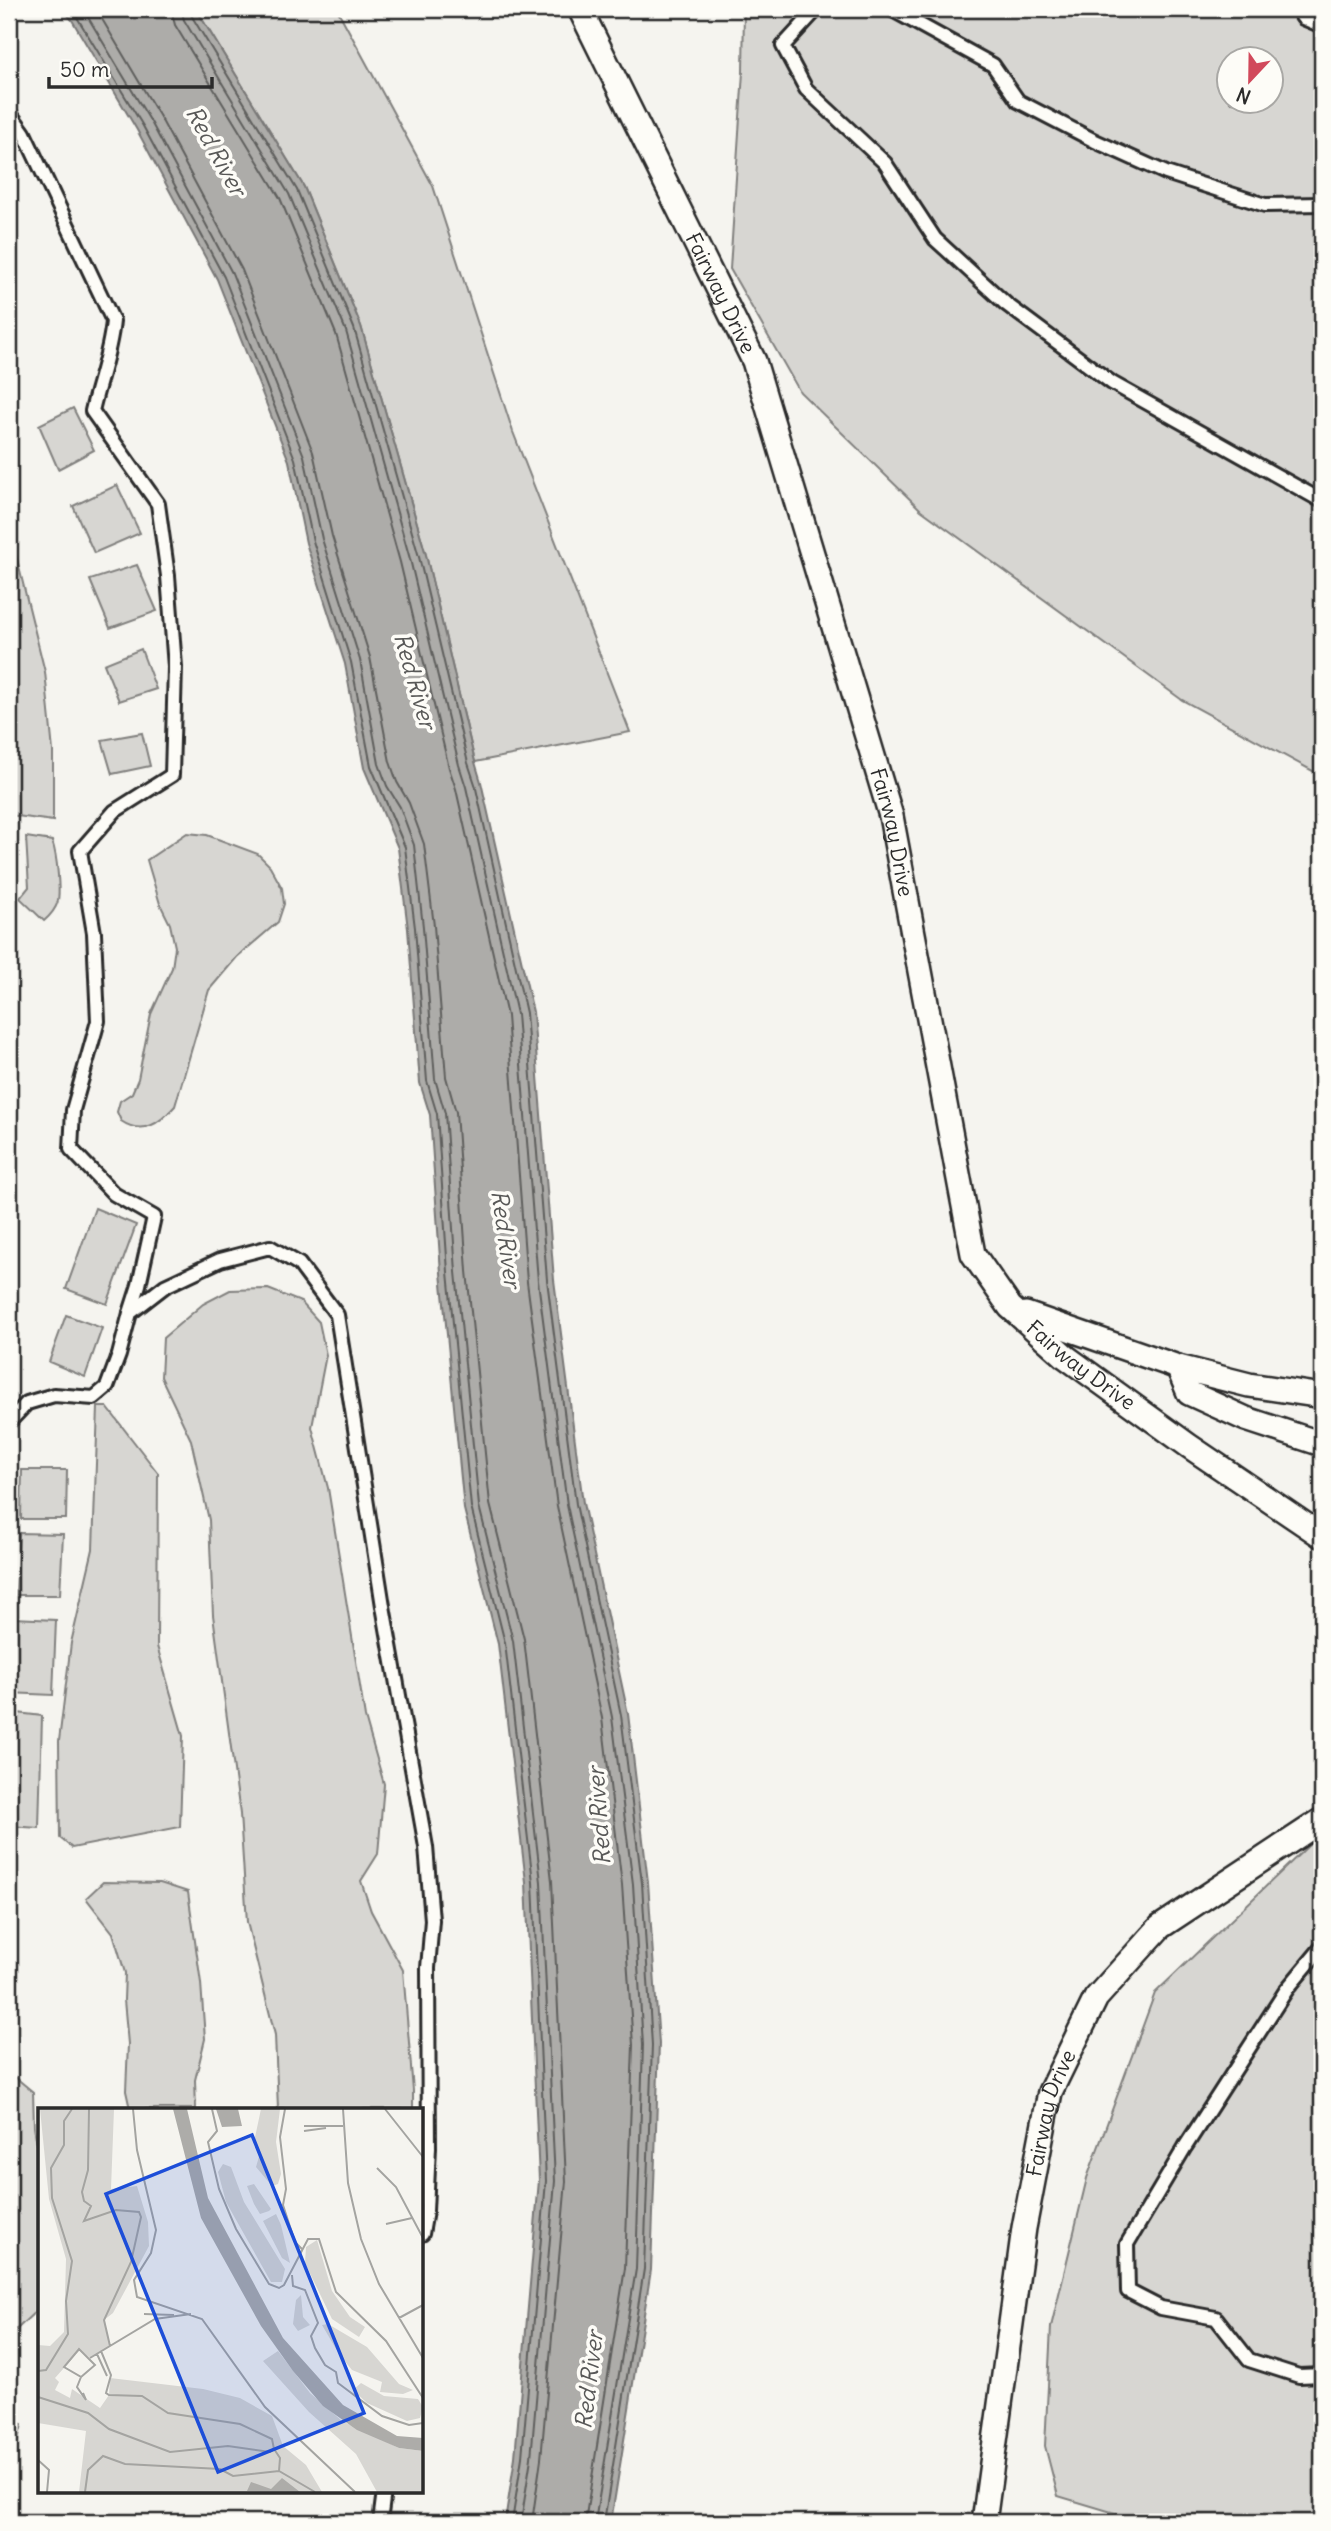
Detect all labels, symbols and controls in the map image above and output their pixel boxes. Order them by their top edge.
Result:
scale bar [49,46,212,90]
north arrow [1216,46,1286,116]
text: 50 m [60,56,109,83]
text: N [1233,82,1254,109]
water label: Red River [180,101,254,203]
street label: Fairway Drive [680,228,762,358]
water label: Red River [388,630,444,735]
street label: Fairway Drive [864,765,920,899]
water label: Red River [485,1188,528,1292]
street label: Fairway Drive [1021,1314,1141,1416]
water label: Red River [580,1763,616,1866]
street label: Fairway Drive [1020,2045,1082,2179]
inset map [38,2108,424,2492]
water label: Red River [568,2327,609,2430]

